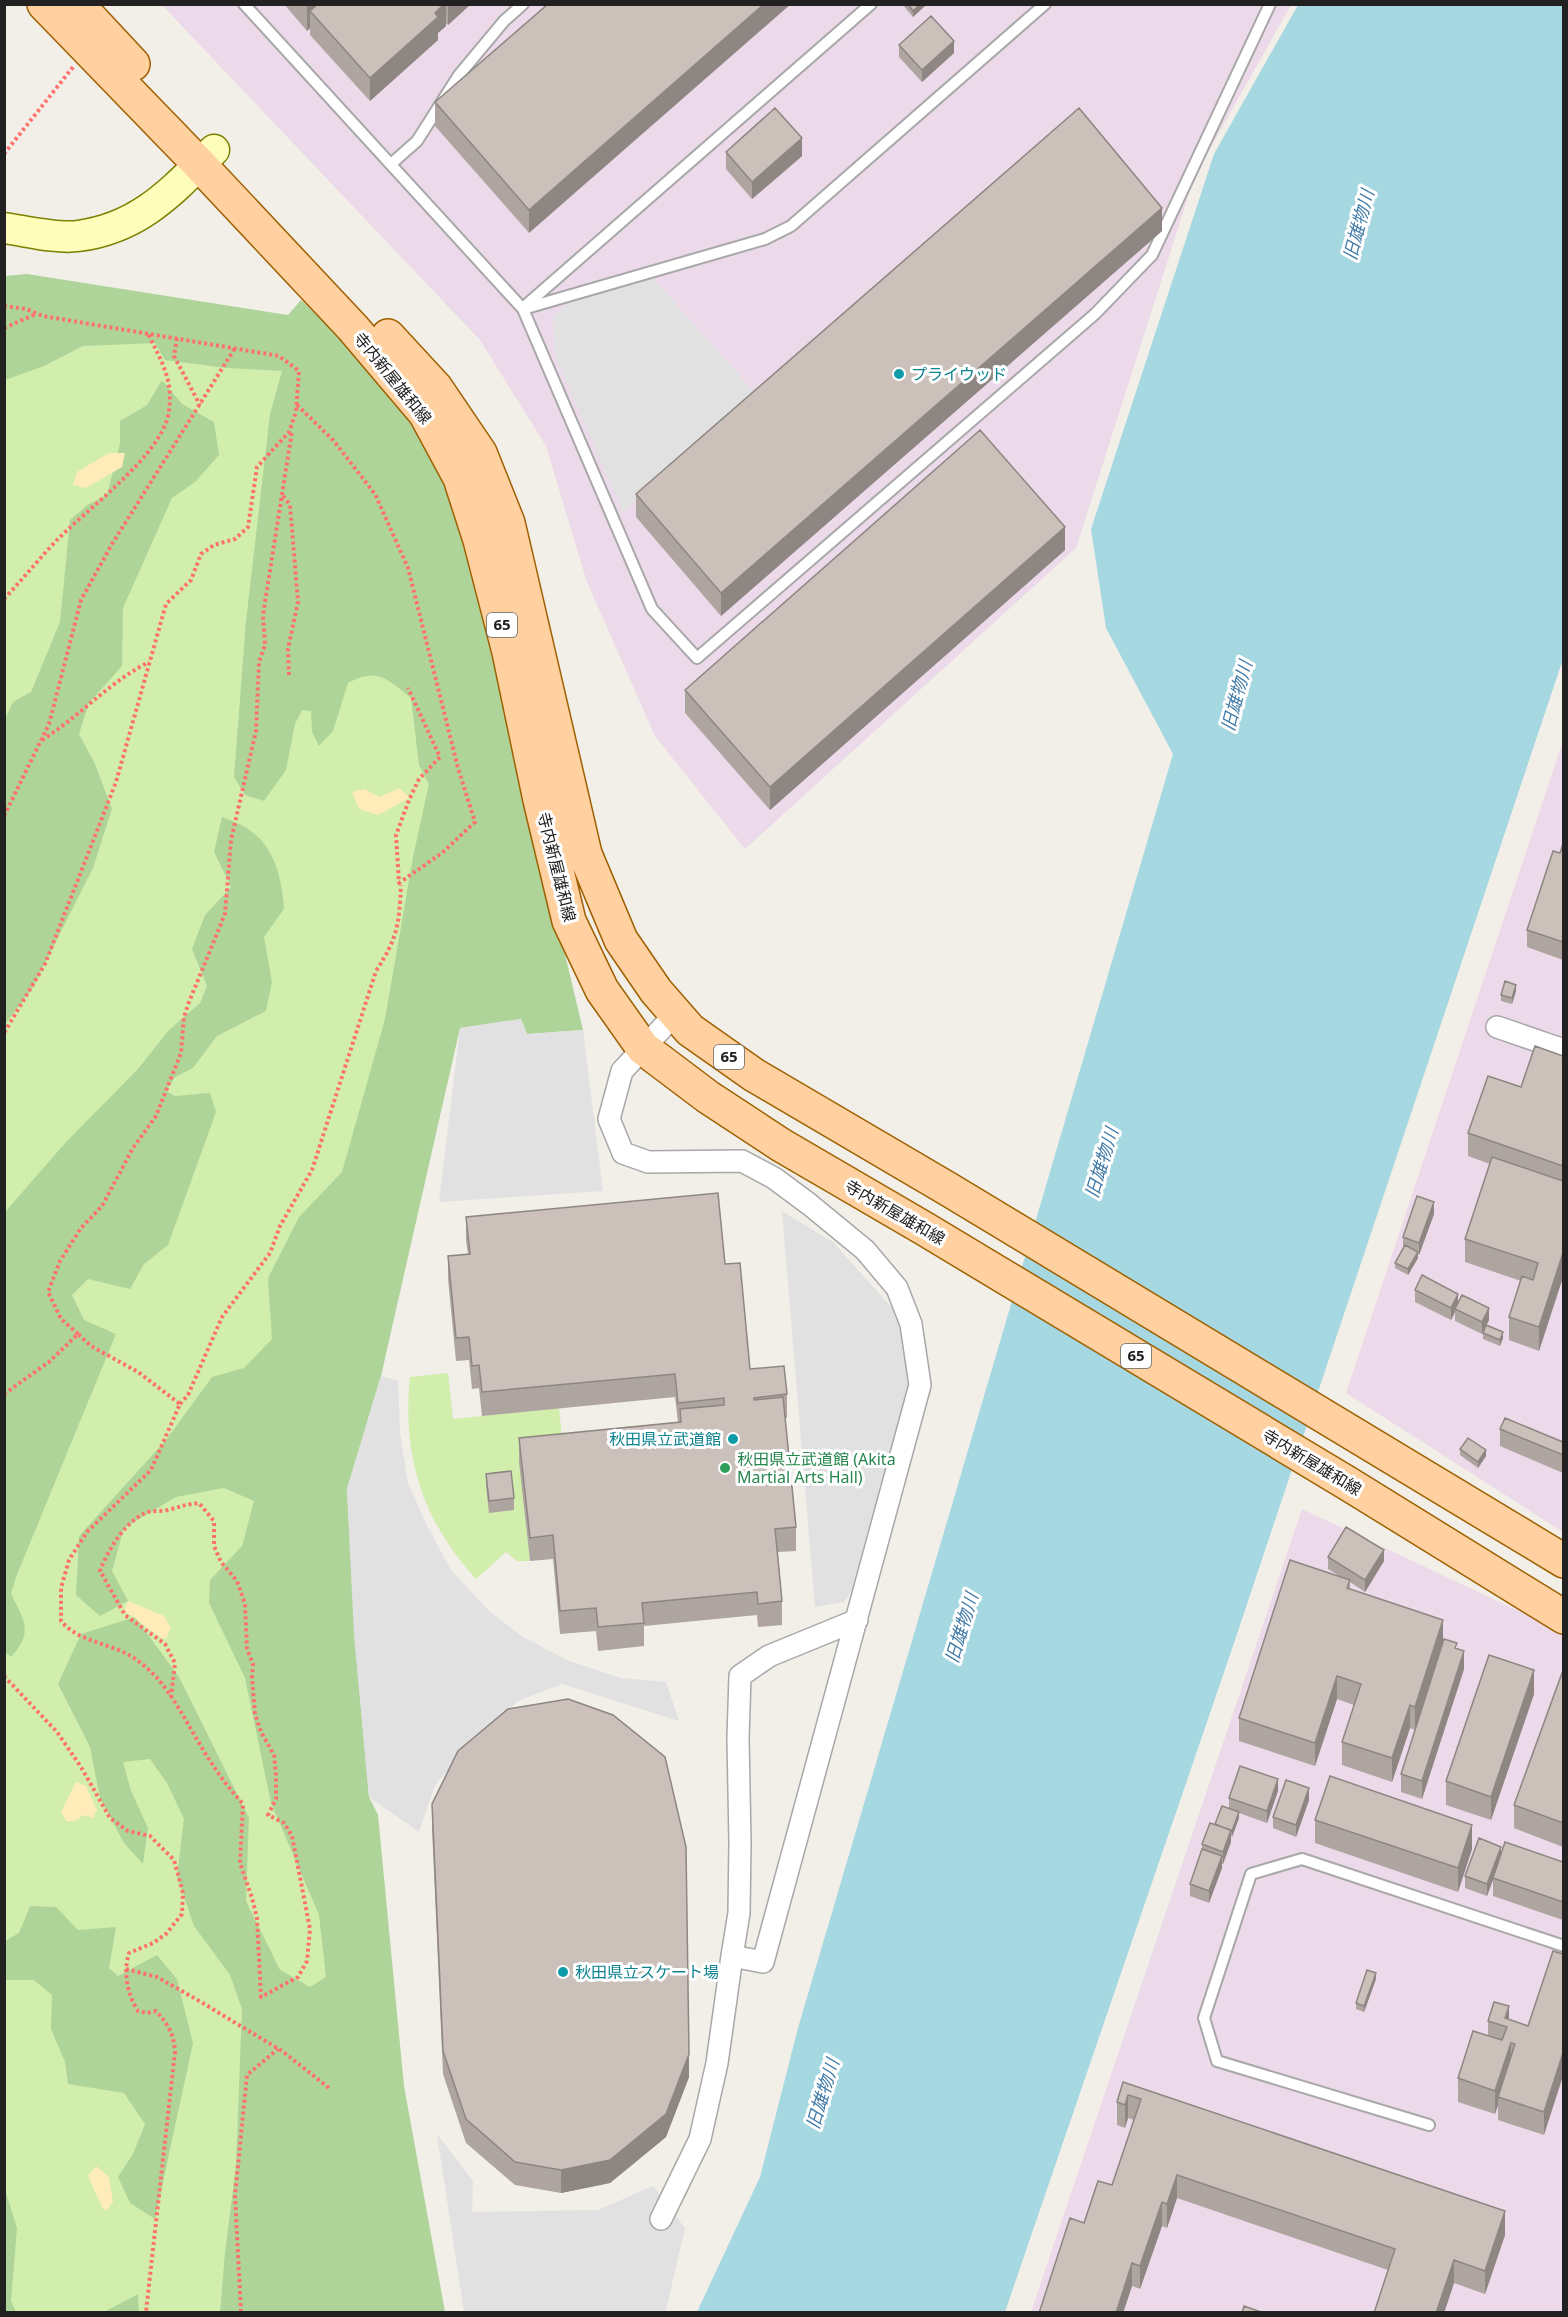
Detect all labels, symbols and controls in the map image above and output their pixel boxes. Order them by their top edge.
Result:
water label: 旧雄物川 [1337,185,1379,263]
street label: 寺内新屋雄和線 [349,328,437,428]
place label: プライウッド [911,363,1007,385]
marker: プライウッド [892,367,906,381]
road number: 65 [487,613,517,637]
water label: 旧雄物川 [1215,656,1257,734]
street label: 寺内新屋雄和線 [533,810,581,924]
road number: 65 [714,1045,744,1069]
water label: 旧雄物川 [1079,1123,1124,1201]
street label: 寺内新屋雄和線 [841,1174,949,1250]
road number: 65 [1121,1344,1151,1368]
street label: 寺内新屋雄和線 [1258,1424,1366,1500]
place label: 秋田県立武道館 [609,1428,721,1450]
marker: 秋田県立武道館 [726,1432,740,1446]
place label: 秋田県立武道館 (Akita Martial Arts Hall) [737,1448,896,1488]
marker: 秋田県立武道館 (Akita Martial Arts Hall) [718,1461,732,1475]
water label: 旧雄物川 [939,1588,984,1666]
place label: 秋田県立スケート場 [575,1961,719,1983]
marker: 秋田県立スケート場 [556,1965,570,1979]
water label: 旧雄物川 [800,2054,845,2132]

